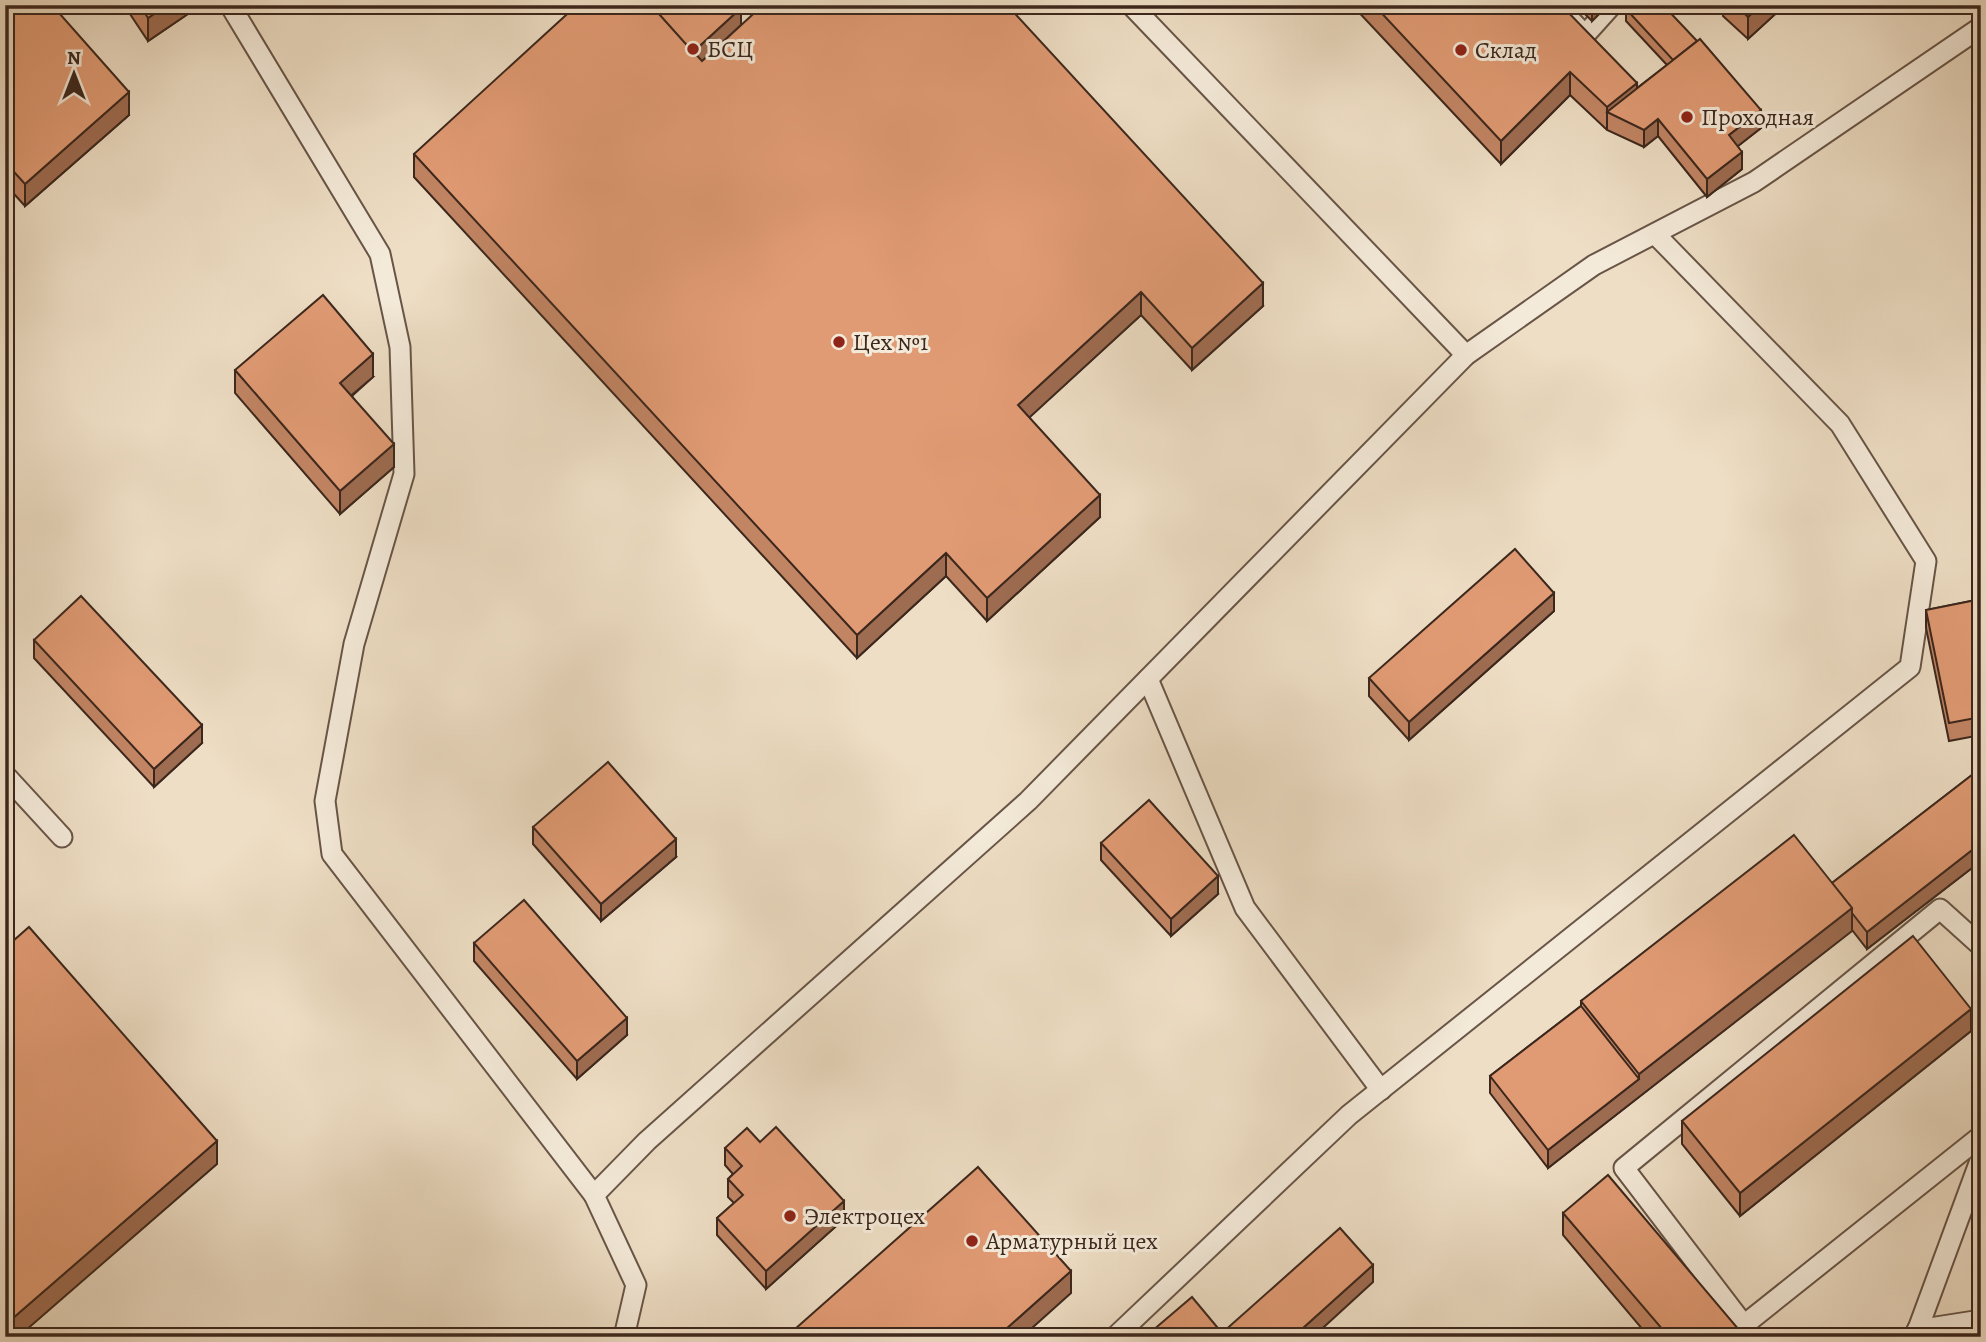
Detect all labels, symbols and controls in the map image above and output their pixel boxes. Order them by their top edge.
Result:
place label: БСЦ [707,33,753,65]
place label: Склад [1475,34,1537,66]
north arrow [38,38,108,108]
marker: БСЦ [685,41,701,57]
marker: Склад [1453,42,1469,58]
text: N [67,45,81,71]
place label: Проходная [1701,101,1814,133]
marker: Проходная [1679,109,1695,125]
place label: Цех №1 [853,326,928,358]
marker: Цех №1 [831,334,847,350]
place label: Электроцех [804,1200,925,1232]
marker: Электроцех [782,1208,798,1224]
place label: Арматурный цех [985,1225,1158,1257]
marker: Арматурный цех [964,1233,980,1249]

